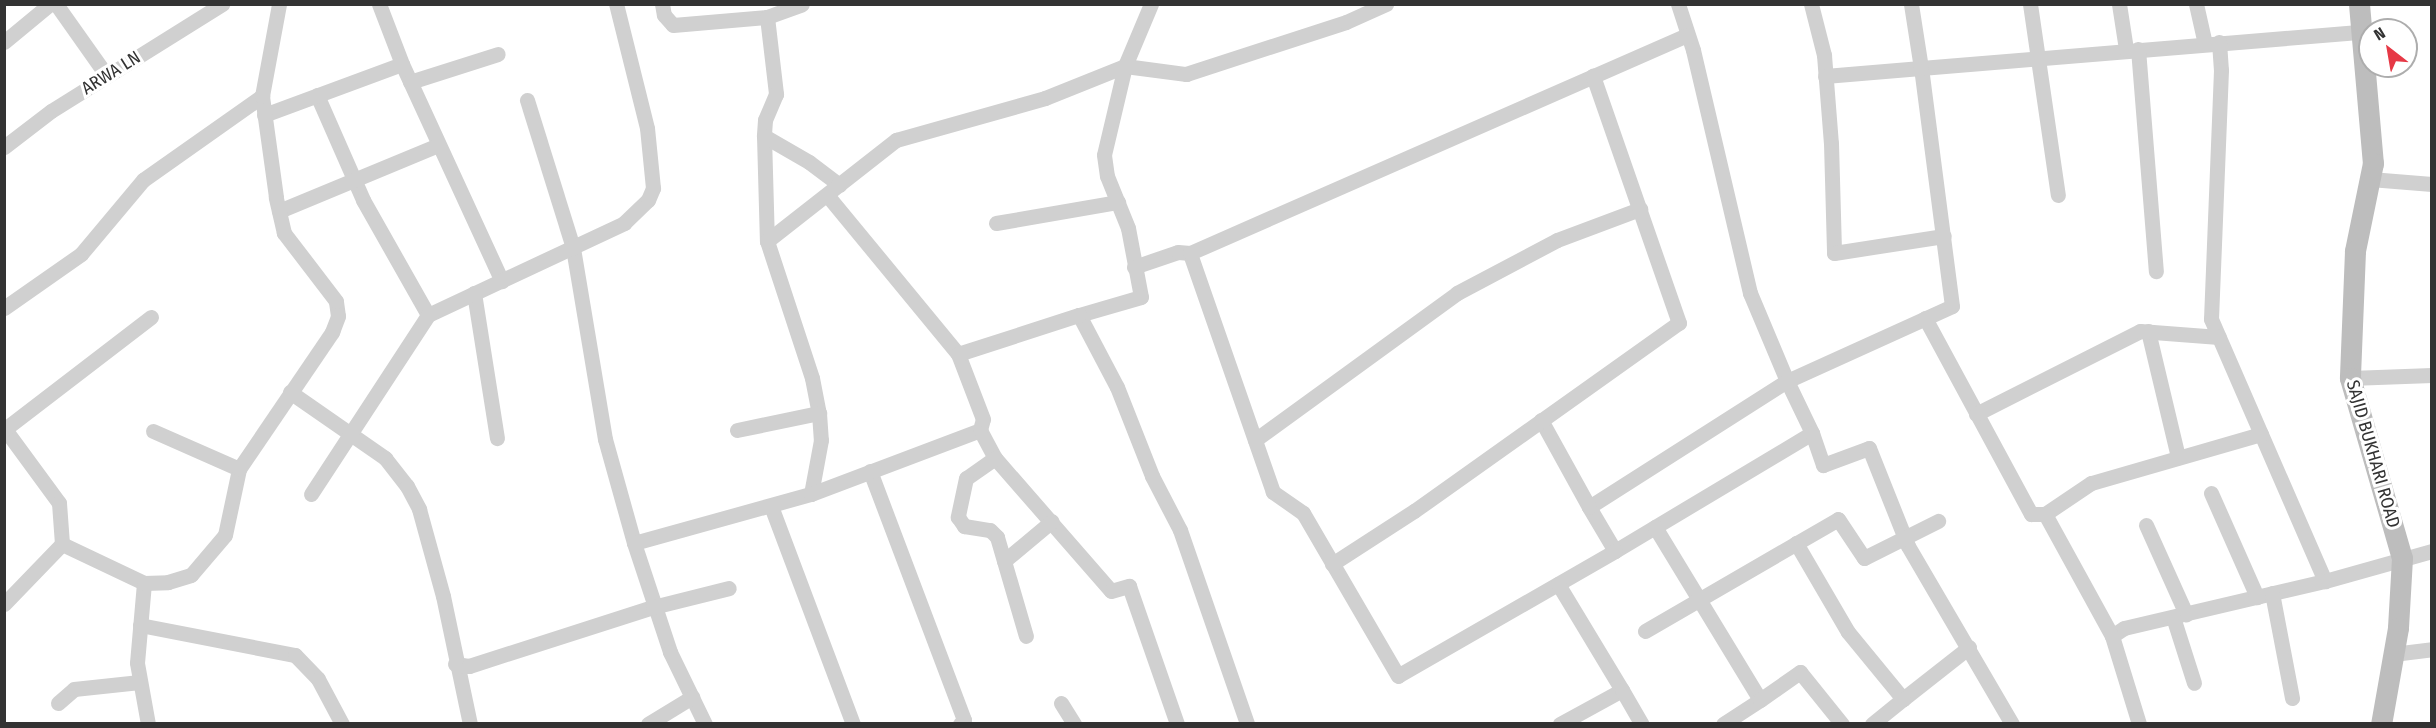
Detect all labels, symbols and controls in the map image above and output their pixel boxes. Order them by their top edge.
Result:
north arrow [2358,18,2418,78]
text: N [2370,23,2389,44]
street label: ARWA LN [78,47,144,99]
street label: SAJID BUKHARI ROAD [2342,378,2404,530]

